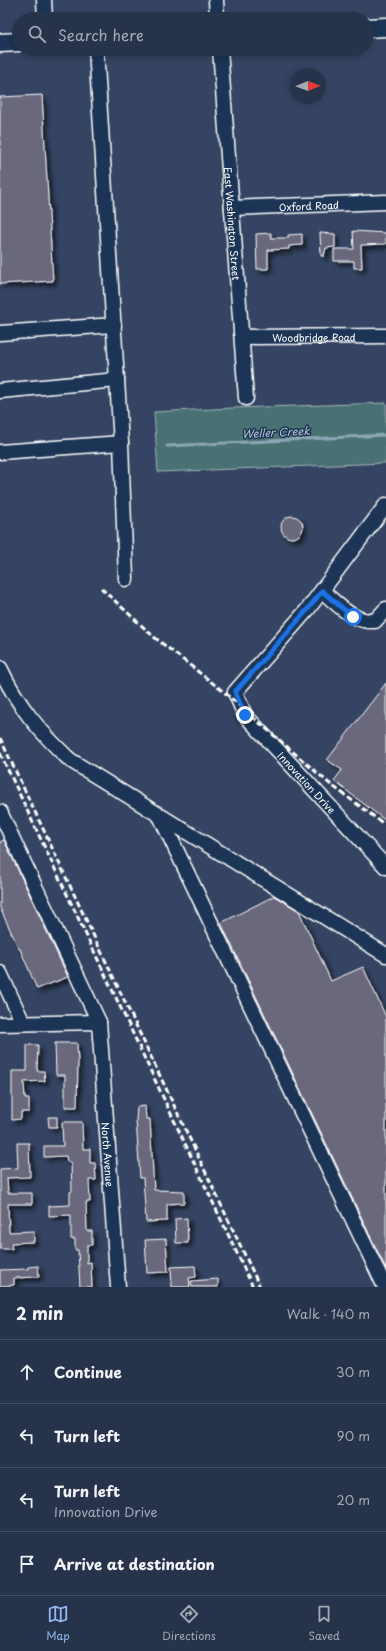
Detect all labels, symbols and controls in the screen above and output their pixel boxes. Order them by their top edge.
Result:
search box [12,12,374,56]
icon: search [26,23,48,45]
text: Search here [58,23,144,46]
north arrow [290,68,326,104]
street label: East Washington Street [221,166,245,281]
street label: Oxford Road [279,196,339,214]
street label: Woodbridge Road [272,329,356,344]
water label: Weller Creek [241,422,312,442]
route start [344,608,362,626]
route end [236,706,254,724]
street label: Innovation Drive [275,748,340,816]
street label: North Avenue [99,1122,118,1188]
text: 2 min [16,1300,63,1326]
text: Walk · 140 m [287,1304,370,1323]
text: Continue [54,1360,122,1383]
icon: ahead [16,1361,38,1383]
text: 30 m [336,1362,370,1381]
text: Turn left [54,1424,120,1447]
icon: left [16,1425,38,1447]
text: 90 m [337,1426,370,1445]
text: Turn left [54,1479,120,1502]
icon: left [16,1489,38,1511]
text: 20 m [336,1490,370,1509]
text: Innovation Drive [54,1502,157,1521]
text: Arrive at destination [54,1552,215,1575]
icon: arrive [16,1553,38,1575]
tab: Map [46,1603,70,1644]
tab: Directions [162,1603,216,1644]
tab: Saved [308,1603,340,1644]

